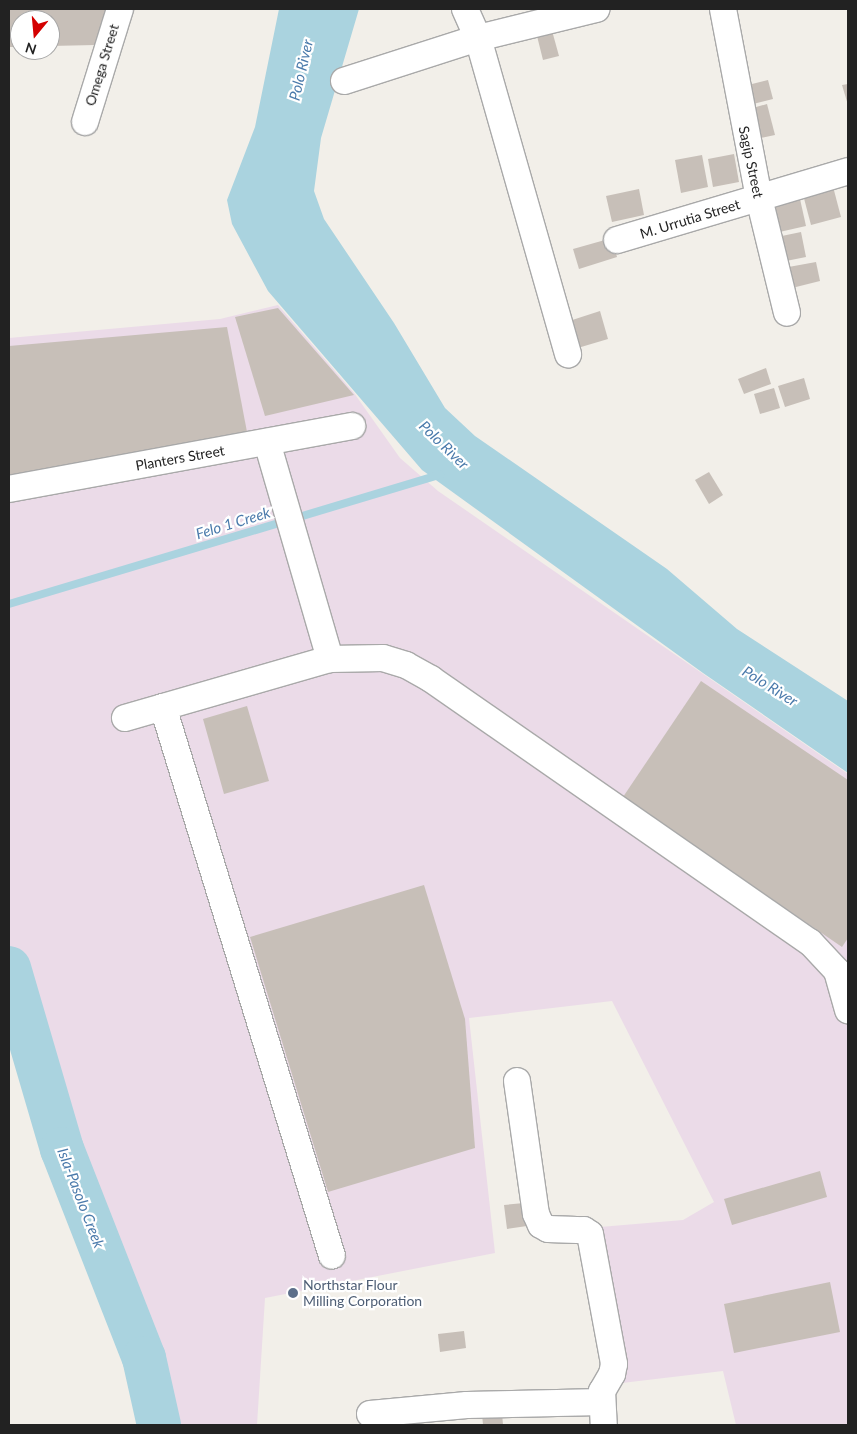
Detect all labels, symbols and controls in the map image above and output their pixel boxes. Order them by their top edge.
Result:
north arrow [10,10,60,60]
street label: Omega Street [82,22,122,108]
water label: Polo River [285,38,317,102]
text: N [23,39,38,59]
street label: Sagip Street [735,124,767,200]
street label: M. Urrutia Street [638,196,742,242]
water label: Polo River [415,417,473,473]
street label: Planters Street [134,442,226,474]
water label: Felo 1 Creek [194,503,272,543]
water label: Polo River [739,662,801,710]
water label: Isla-Pasolo Creek [54,1145,108,1251]
place label: Northstar Flour Milling Corporation [303,1277,422,1310]
marker: Northstar Flour Milling Corporation [287,1287,299,1299]

